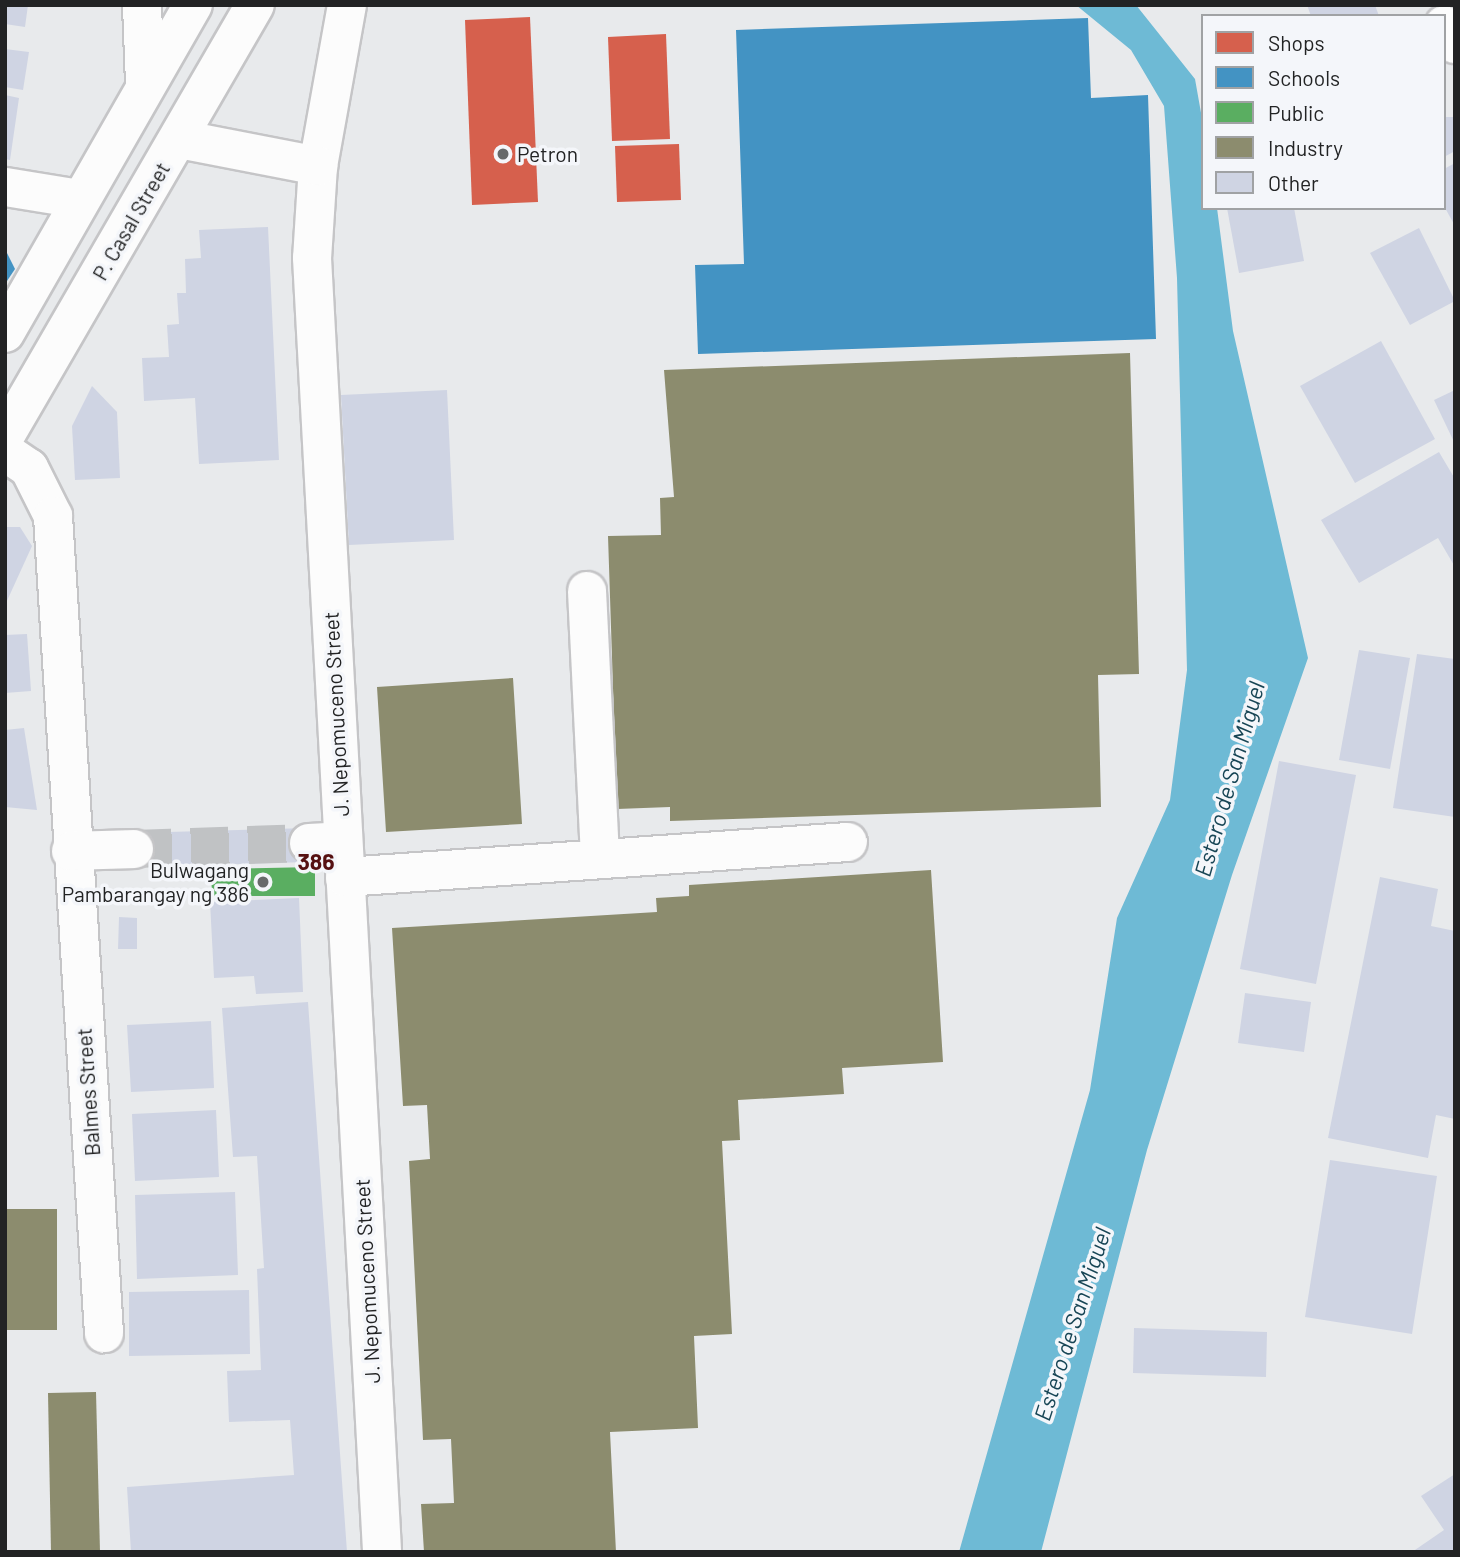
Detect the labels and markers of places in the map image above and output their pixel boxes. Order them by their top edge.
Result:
place label: Petron [517,141,578,167]
marker: Petron [495,146,511,162]
place label: Bulwagang Pambarangay ng 386 [62,857,249,907]
marker: Bulwagang Pambarangay ng 386 [255,874,271,890]

